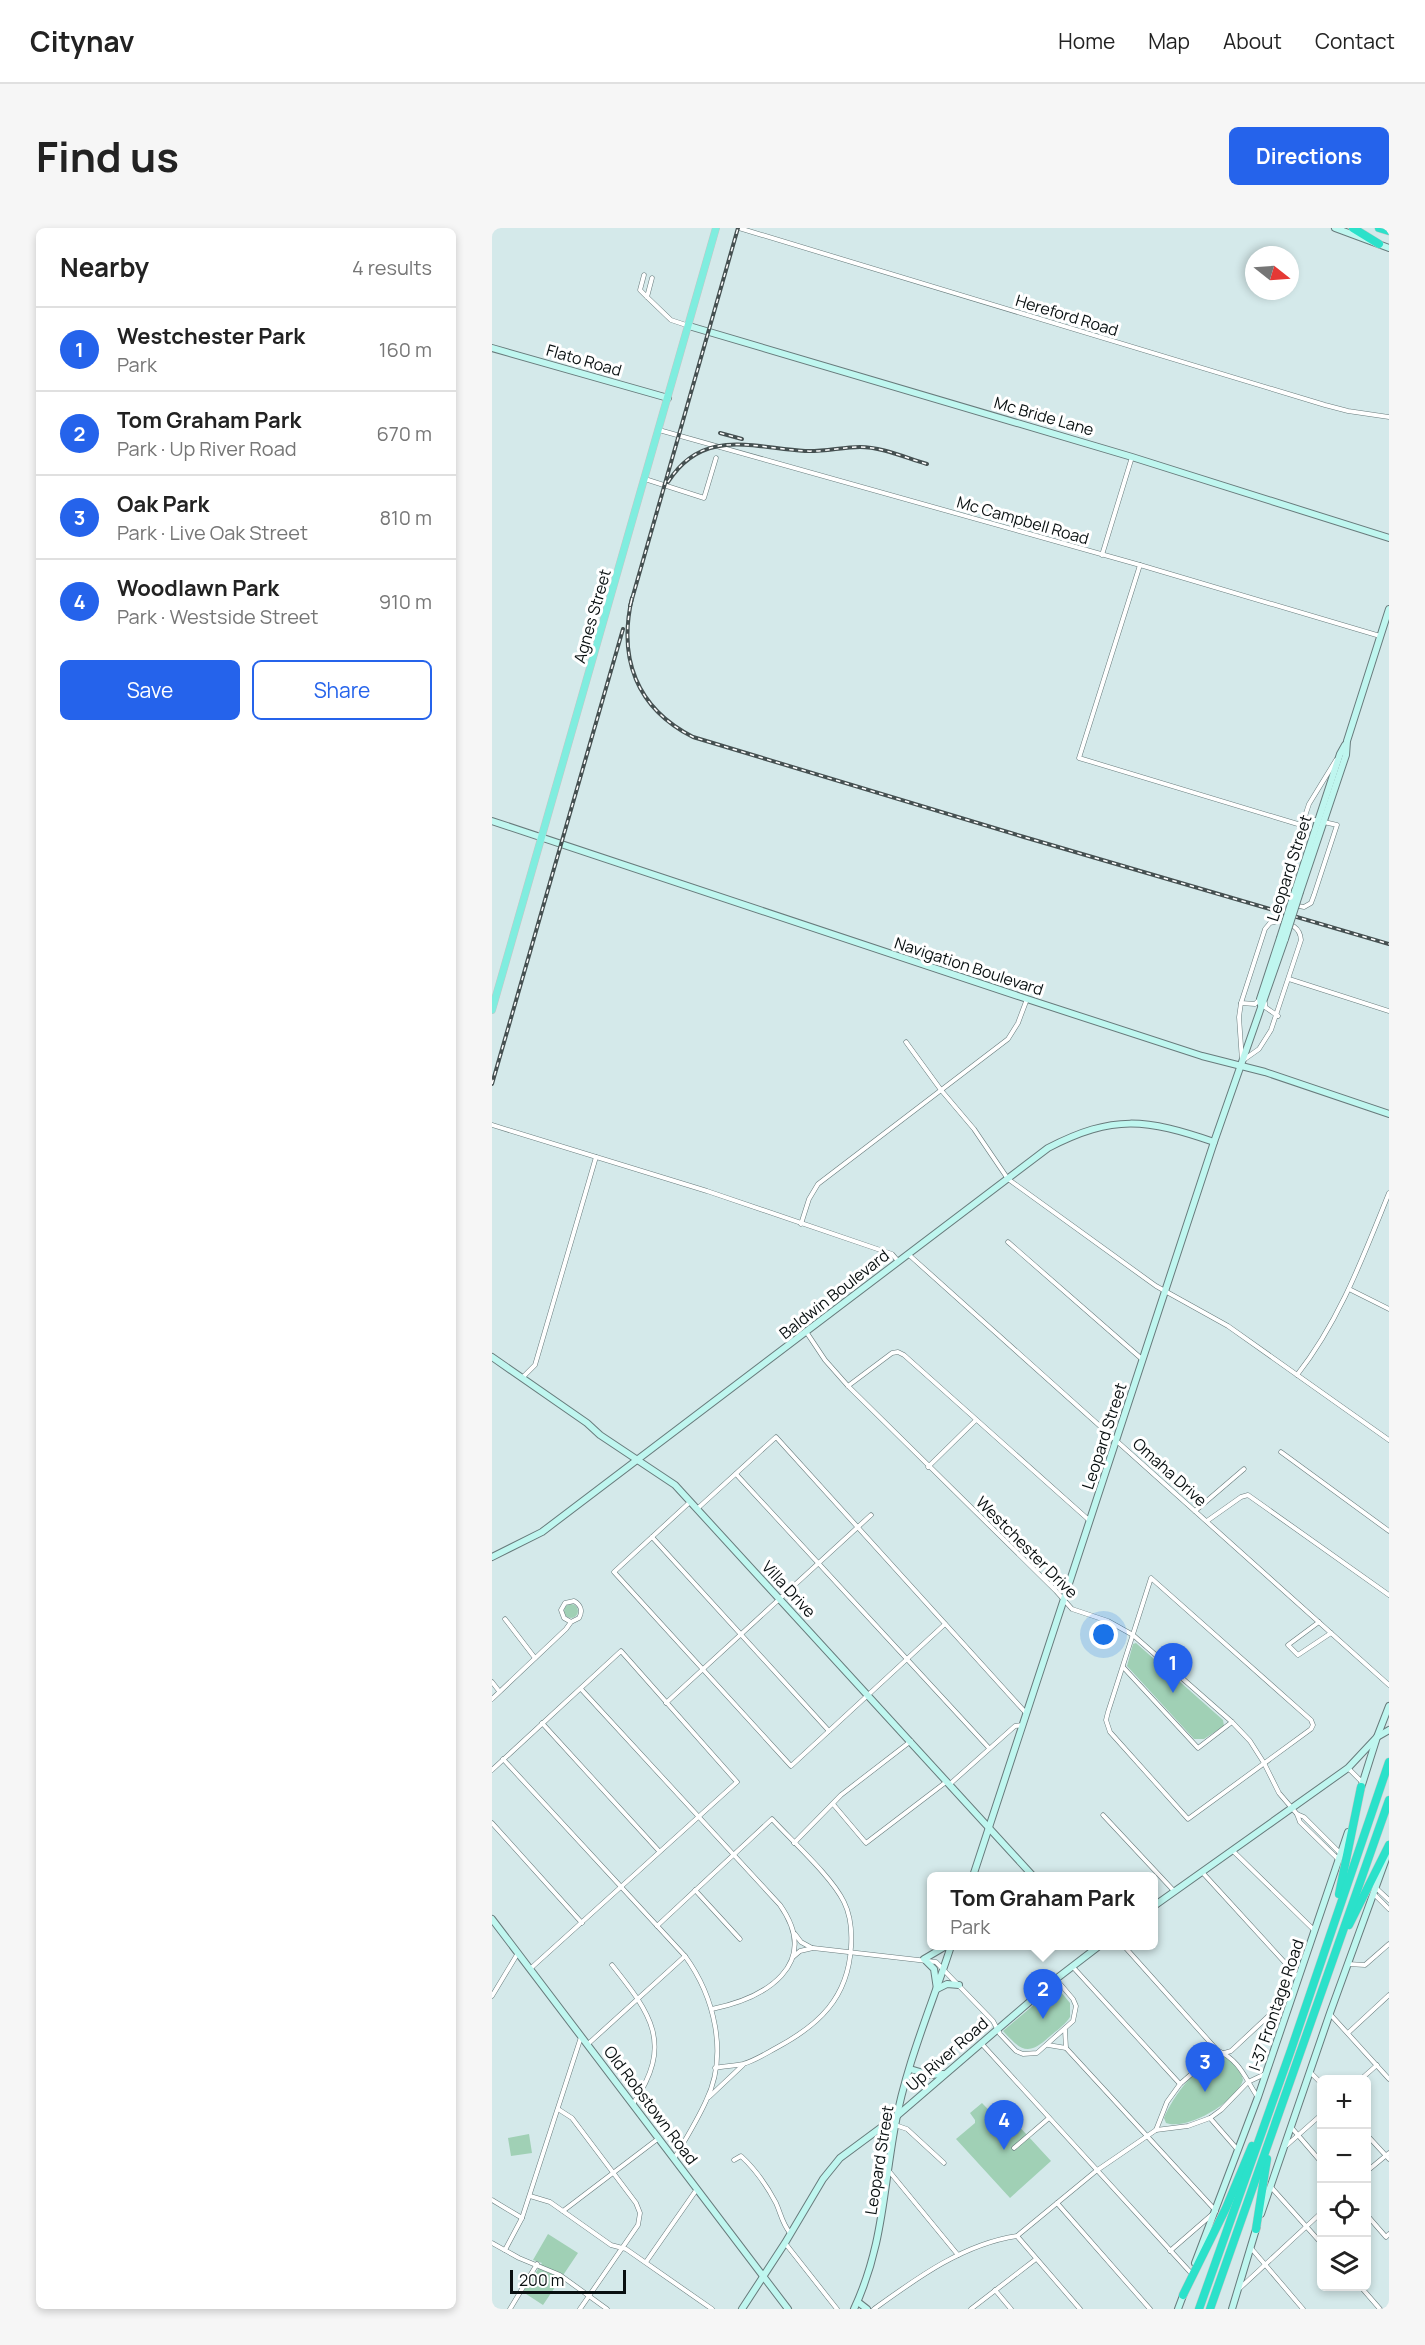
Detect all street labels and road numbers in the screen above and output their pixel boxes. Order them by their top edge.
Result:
street label: Hereford Road [1013,289,1121,341]
street label: Flato Road [544,339,624,381]
street label: Mc Bride Lane [992,391,1096,441]
street label: Mc Campbell Road [954,491,1092,549]
street label: Agnes Street [568,566,616,666]
street label: Leopard Street [1261,812,1317,924]
street label: Navigation Boulevard [892,932,1046,1000]
street label: Baldwin Boulevard [775,1244,893,1344]
street label: Leopard Street [1076,1380,1132,1492]
street label: Omaha Drive [1128,1433,1212,1511]
street label: Westchester Drive [971,1491,1083,1603]
street label: Villa Drive [757,1556,821,1622]
street label: I-37 Frontage Road [1243,1936,1309,2074]
street label: Up River Road [901,2012,993,2096]
street label: Old Robstown Road [599,2041,703,2169]
street label: Leopard Street [859,2104,899,2216]

